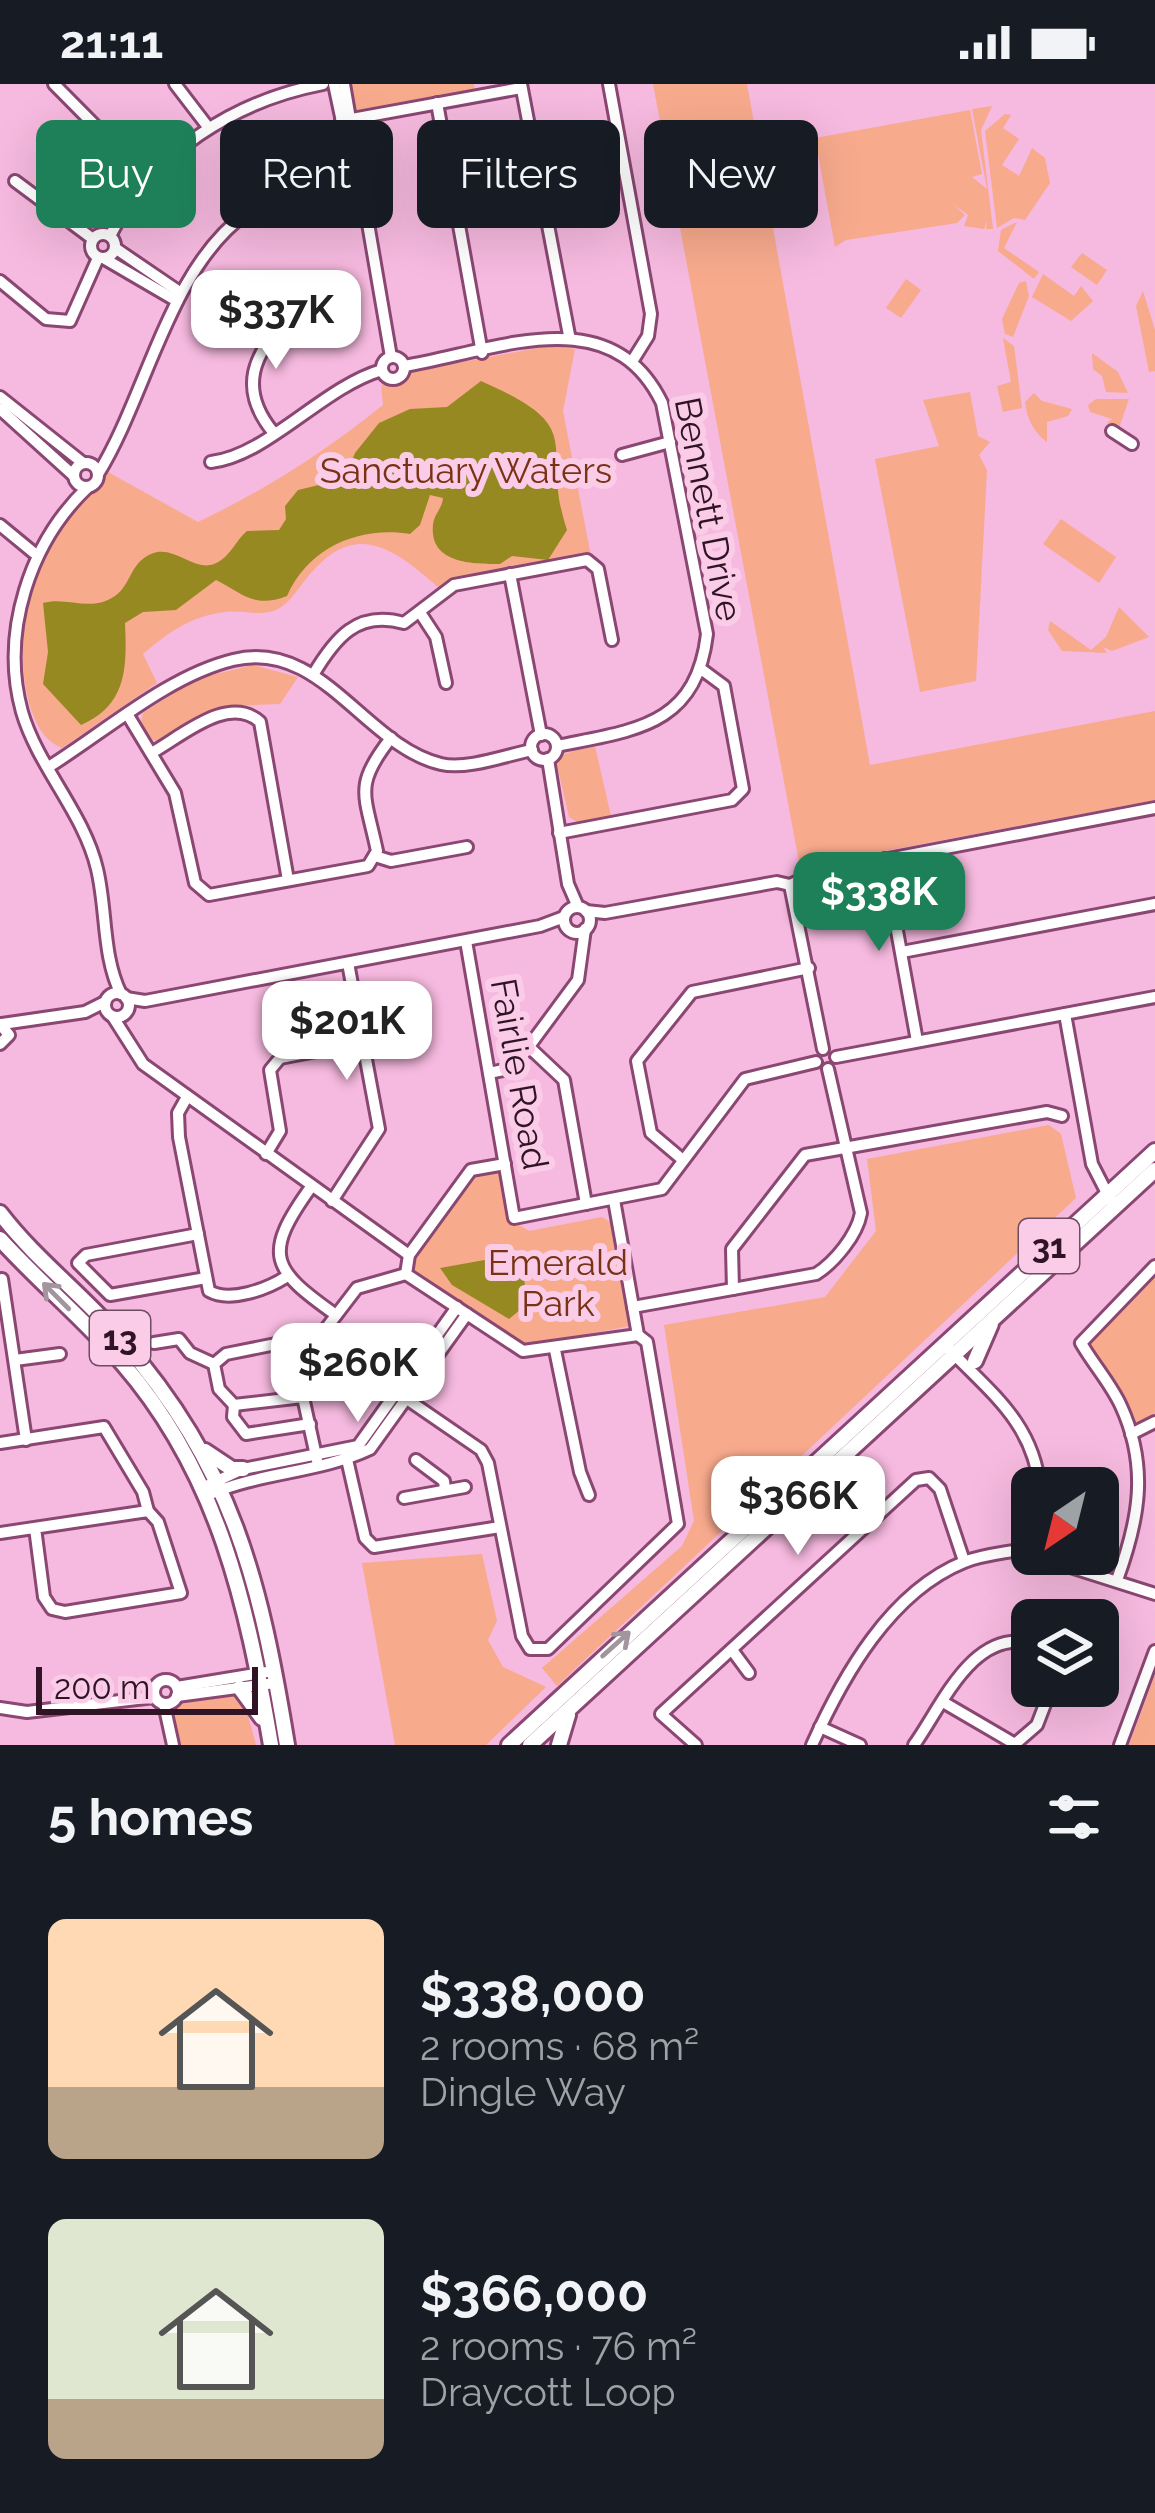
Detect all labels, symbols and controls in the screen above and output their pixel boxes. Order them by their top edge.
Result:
text: 21:11 [60,16,163,69]
chip: Buy [36,120,196,228]
chip: Rent [220,120,393,228]
chip: Filters [417,120,620,228]
chip: New [644,120,818,228]
pin: $337K [192,270,360,372]
text: $337K [218,286,334,332]
street label: Bennett Drive [667,393,751,625]
park label: Sanctuary Waters [320,449,612,491]
pin: $338K [795,852,963,954]
text: $338K [820,868,938,914]
street label: Fairlie Road [483,975,557,1173]
pin: $201K [263,981,431,1083]
text: $201K [289,997,405,1043]
road number: 31 [1019,1219,1079,1273]
park label: Emerald Park [488,1241,628,1324]
one-way arrow [42,1283,71,1311]
road number: 13 [90,1311,150,1365]
pin: $260K [274,1323,442,1425]
text: $260K [298,1339,418,1385]
pin: $366K [714,1456,882,1558]
north arrow [1011,1467,1119,1575]
map controls [1011,1467,1119,1707]
text: $366K [738,1472,858,1518]
button: layers [1011,1599,1119,1707]
one-way arrow [600,1631,630,1658]
scale bar [36,1661,258,1714]
text: 200 m [54,1668,150,1707]
icon: filters [1041,1784,1107,1850]
text: 5 homes [48,1787,253,1847]
text: $338,000 [420,1963,646,2023]
icon: home [144,1967,288,2111]
text: 2 rooms · 68 m² [420,2023,699,2069]
text: Dingle Way [420,2069,626,2115]
text: $366,000 [420,2263,648,2323]
icon: home [144,2267,288,2411]
text: 2 rooms · 76 m² [420,2323,697,2369]
text: Draycott Loop [420,2369,676,2415]

